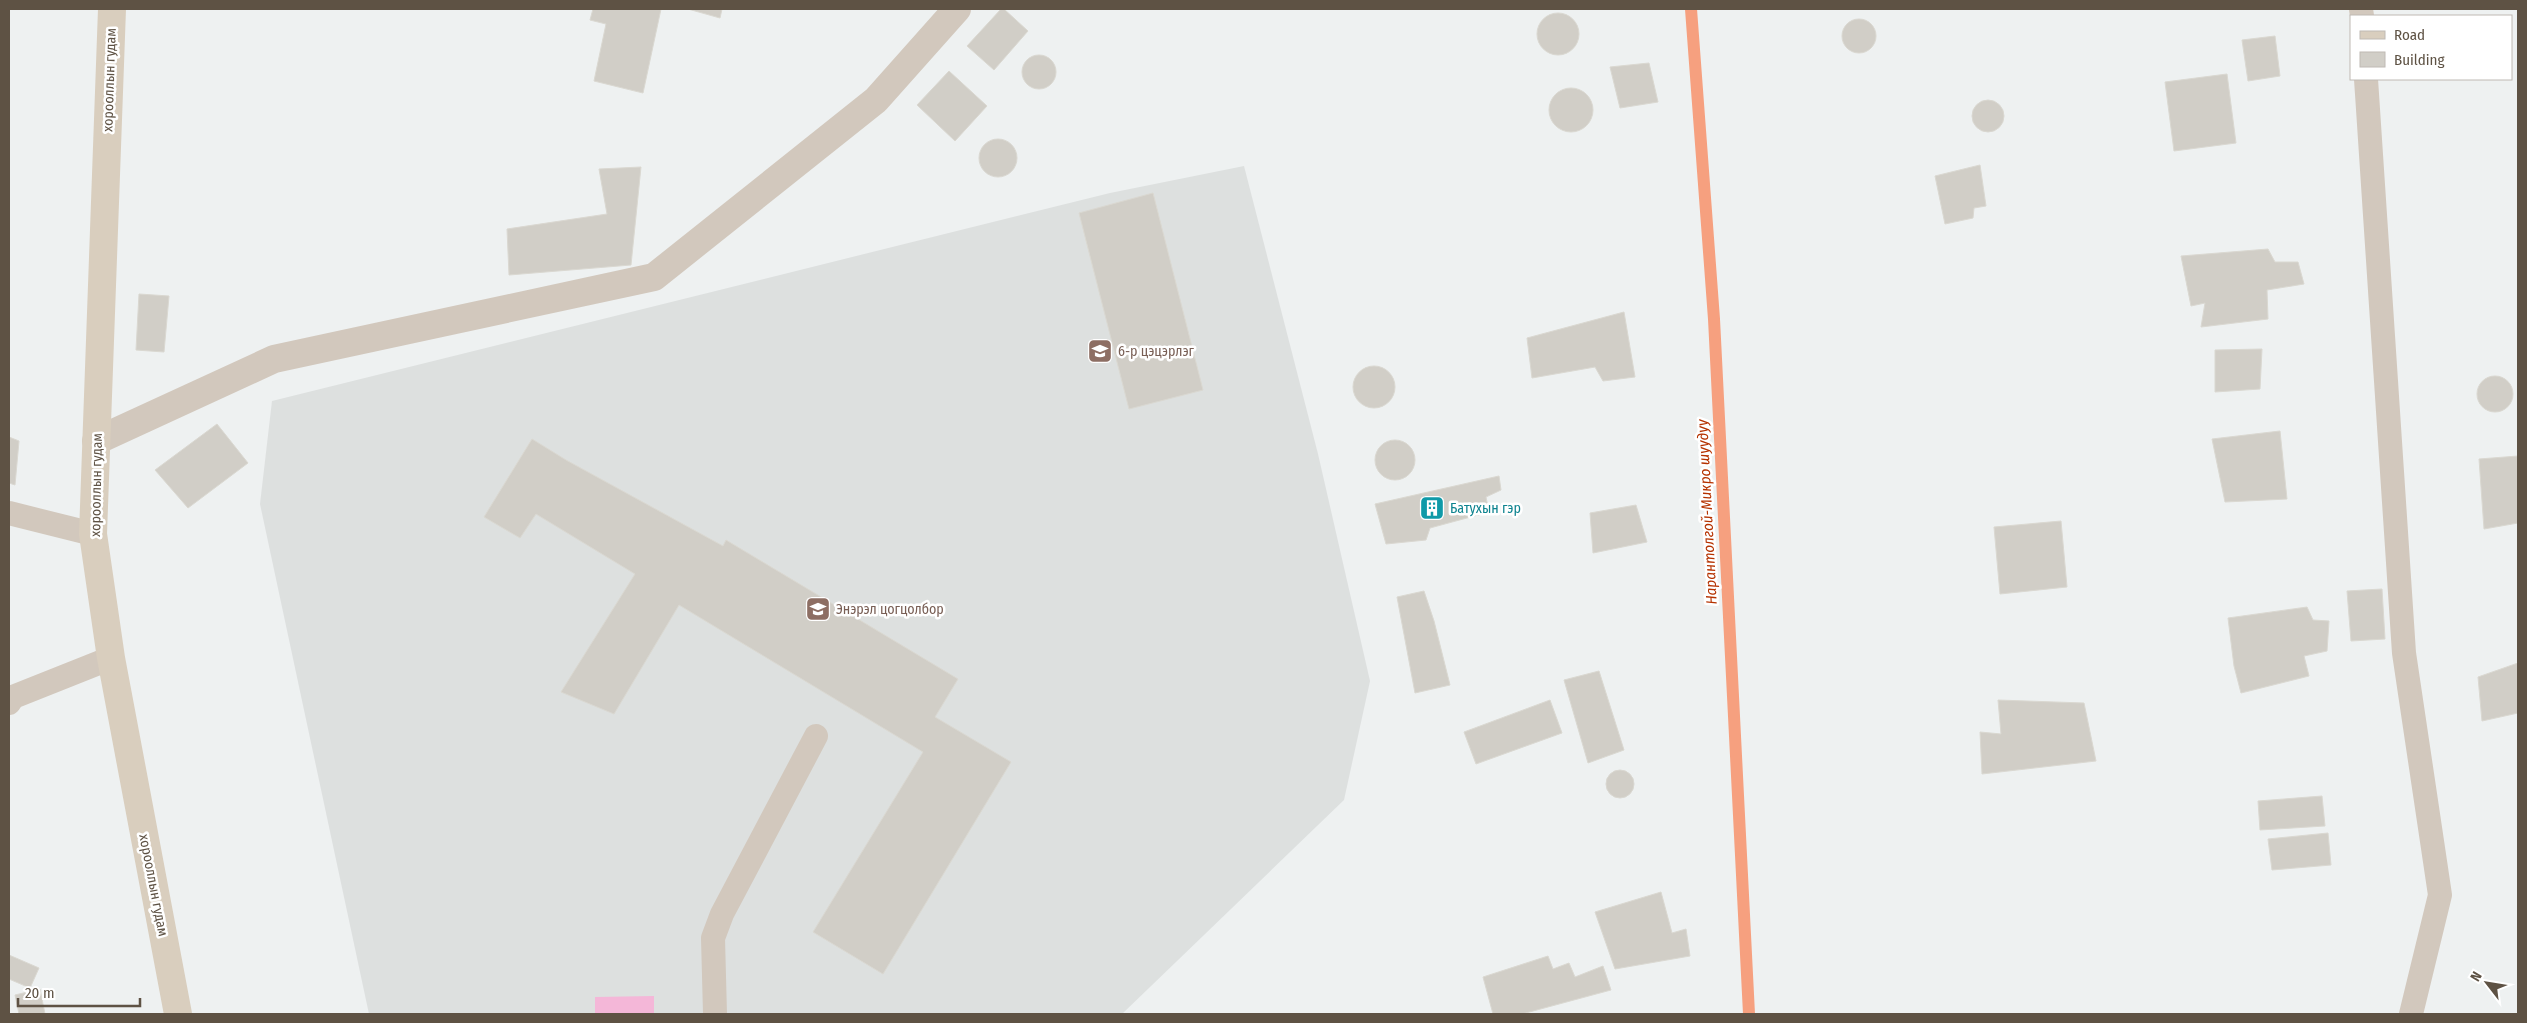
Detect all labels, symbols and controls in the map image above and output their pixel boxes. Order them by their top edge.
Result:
legend [2350,15,2512,80]
text: Road [2394,26,2425,44]
street label: хорооллын гудам [99,28,120,132]
text: Building [2394,51,2445,69]
school or university icon: 6-р цэцэрлэг [1087,338,1113,364]
place label: 6-р цэцэрлэг [1118,343,1195,360]
water label: Нарантолгой-Микро шуудуу [1693,418,1721,605]
street label: хорооллын гудам [87,433,106,537]
building icon: Батухын гэр [1419,495,1445,521]
place label: Батухын гэр [1450,500,1521,517]
school or university icon: Энэрэл цогцолбор [805,596,831,622]
place label: Энэрэл цогцолбор [836,601,944,618]
street label: хорооллын гудам [135,833,172,938]
north arrow [2462,958,2512,1008]
text: N [2467,969,2486,985]
scale bar [18,976,140,1008]
text: 20 m [25,984,55,1002]

